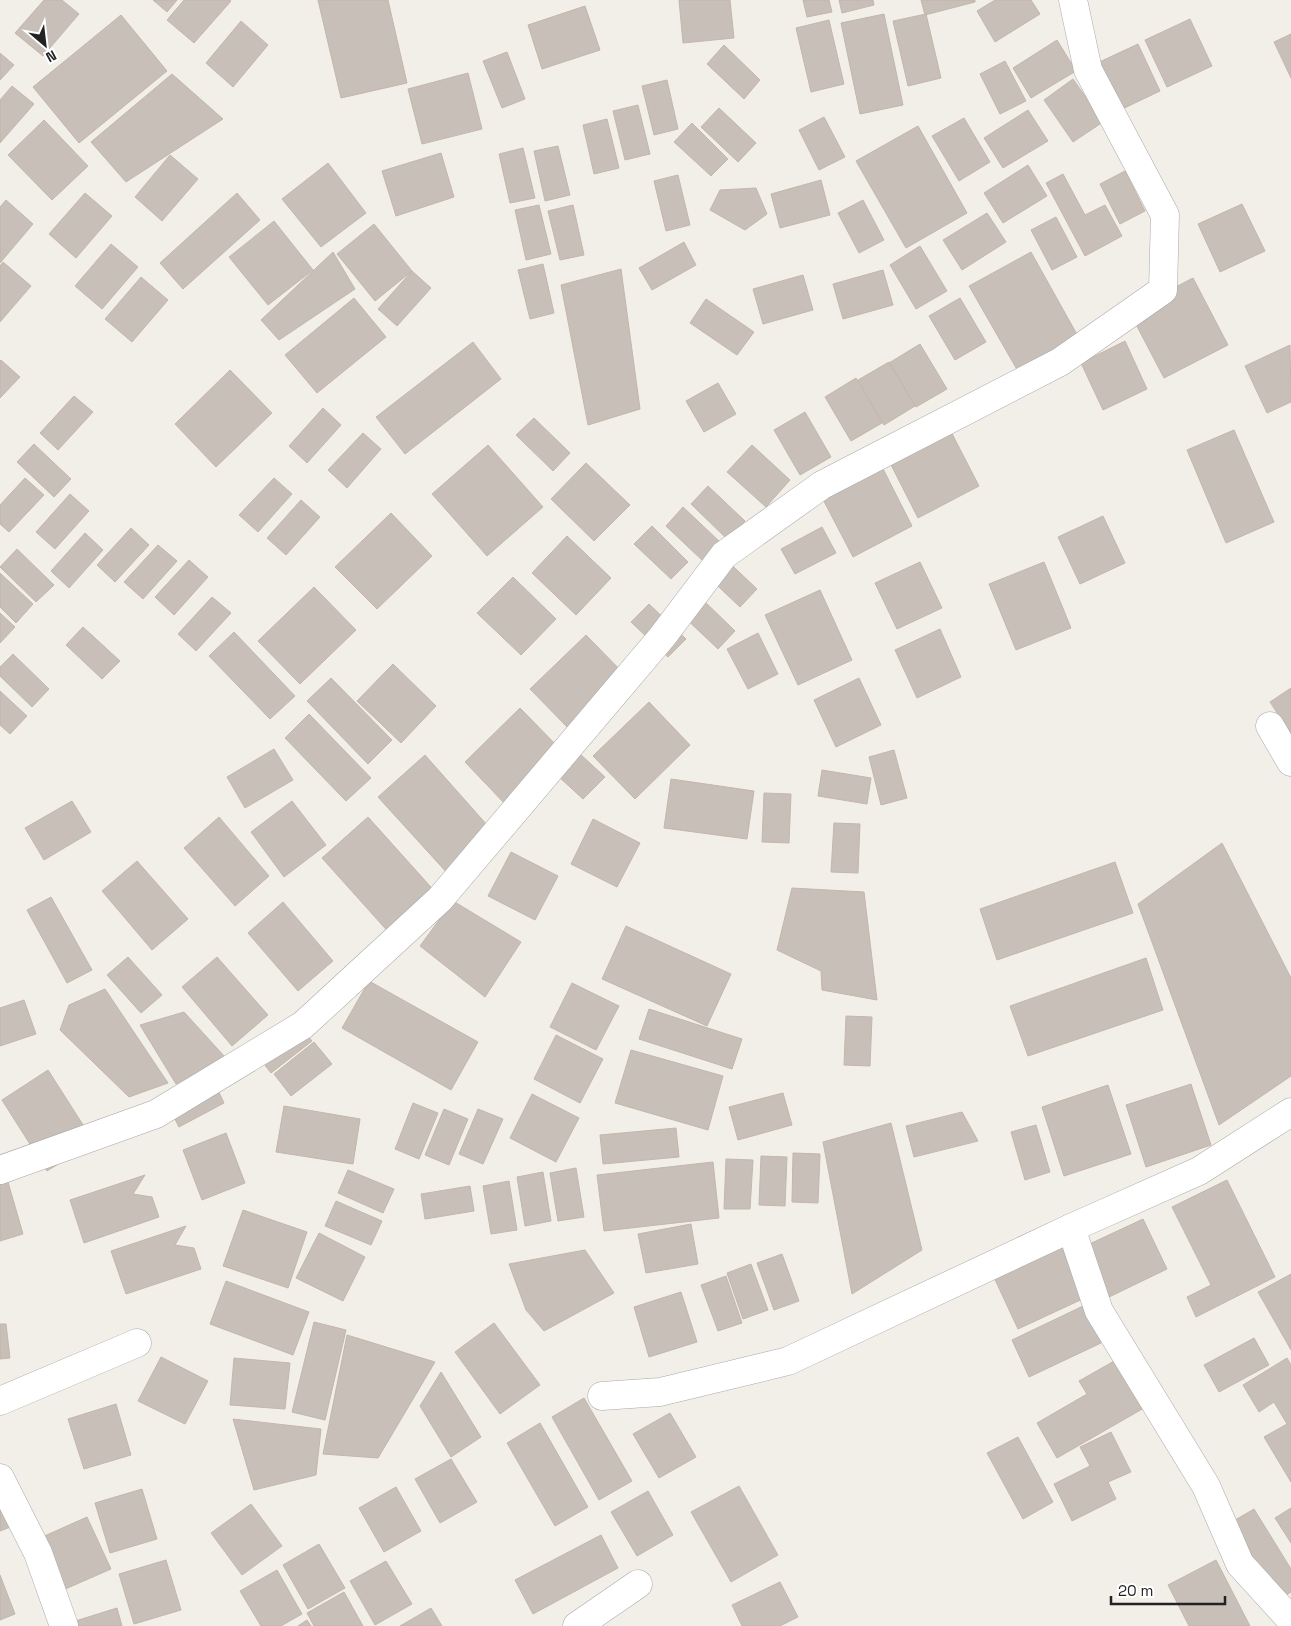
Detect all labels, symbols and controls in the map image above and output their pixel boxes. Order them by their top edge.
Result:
north arrow [20,20,70,70]
text: N [43,46,59,67]
scale bar [1111,1574,1225,1606]
text: 20 m [1118,1581,1153,1600]

